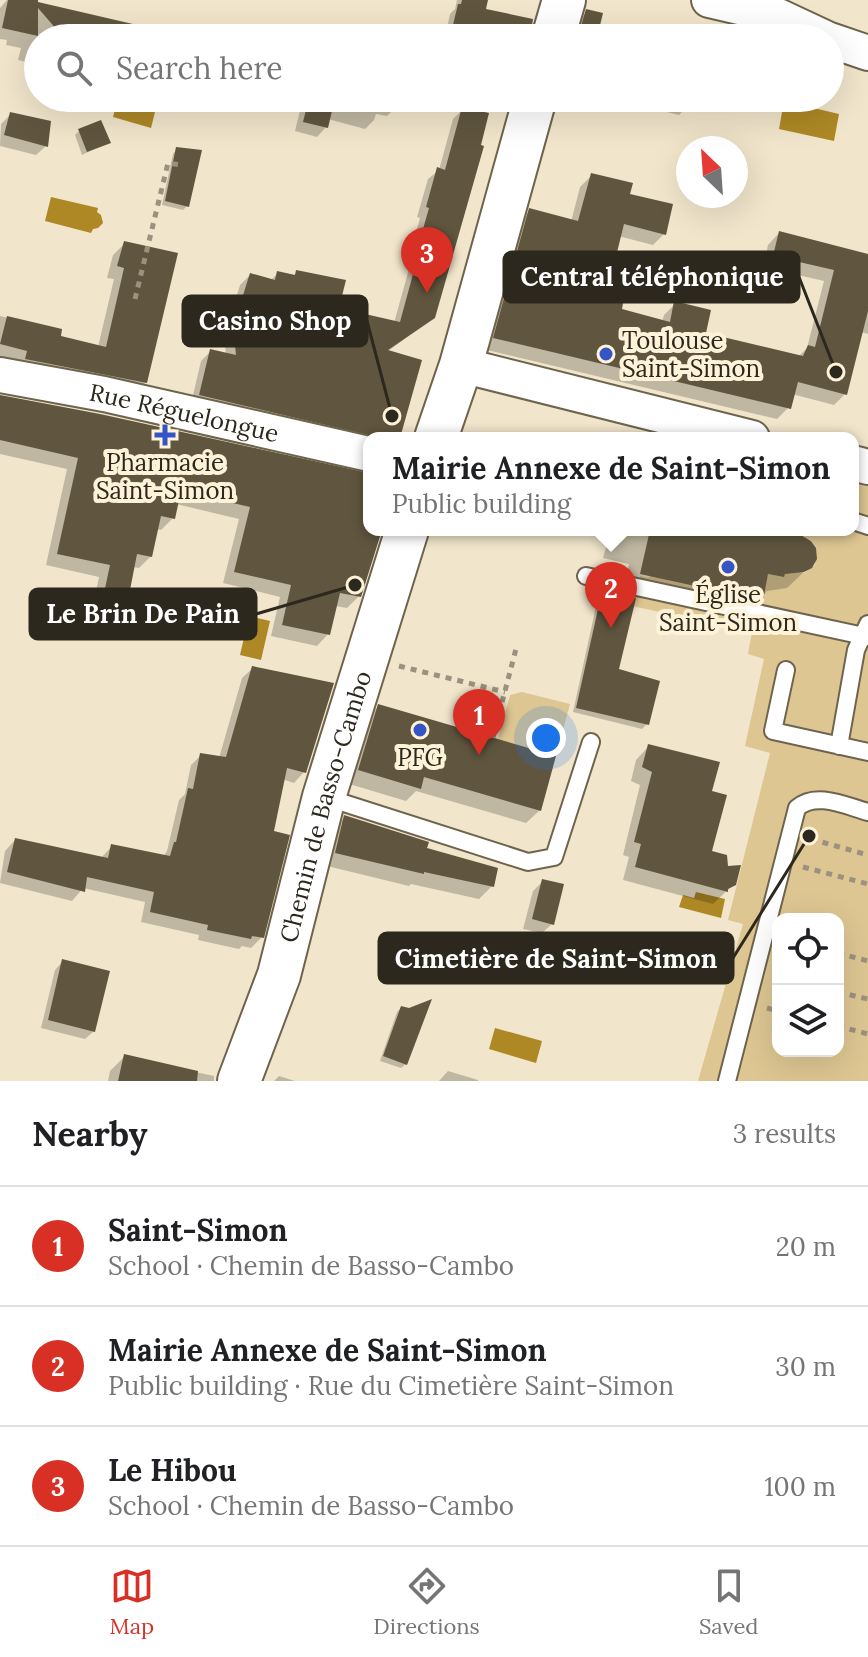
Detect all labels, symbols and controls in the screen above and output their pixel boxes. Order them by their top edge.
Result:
search box [24,24,844,112]
icon: search [52,46,96,90]
text: Search here [116,49,283,87]
north arrow [676,136,748,208]
pin: 3 [401,227,453,293]
callout: Central téléphonique [504,252,799,302]
text: Central téléphonique [520,260,784,293]
callout: Casino Shop [183,296,367,346]
text: Casino Shop [199,304,351,337]
place label: Toulouse Saint-Simon [622,325,760,384]
marker: Toulouse Saint-Simon [597,345,615,363]
street label: Rue Réguelongue [87,376,282,449]
marker: Pharmacie Saint-Simon [156,426,174,444]
popup [363,432,859,536]
place label: Pharmacie Saint-Simon [96,447,234,506]
text: Mairie Annexe de Saint-Simon [392,449,830,487]
text: Public building [392,487,571,520]
marker: Église Saint-Simon [719,558,737,576]
pin: 2 [585,562,637,628]
place label: Église Saint-Simon [659,579,797,638]
callout: Le Brin De Pain [30,589,256,639]
text: Le Brin De Pain [46,597,240,630]
street label: Chemin de Basso-Cambo [272,667,378,946]
pin: 1 [453,689,505,755]
your location [526,718,566,758]
marker: PFG [411,721,429,739]
place label: PFG [397,742,443,773]
map controls [772,913,844,1057]
button: locate [772,913,844,985]
callout: Cimetière de Saint-Simon [379,933,733,983]
text: Cimetière de Saint-Simon [395,942,718,975]
button: layers [772,985,844,1057]
text: Nearby [32,1112,148,1155]
text: 3 results [733,1117,836,1150]
text: Saint-Simon [108,1211,288,1249]
text: 1 [53,1230,63,1263]
text: 20 m [776,1230,836,1263]
text: School · Chemin de Basso-Cambo [108,1249,514,1282]
text: Mairie Annexe de Saint-Simon [108,1331,547,1369]
text: 2 [51,1350,65,1383]
text: 30 m [775,1350,836,1383]
text: Public building · Rue du Cimetière Saint-Simon [108,1369,674,1402]
text: Le Hibou [108,1451,237,1489]
text: 3 [51,1470,65,1503]
text: 100 m [764,1470,836,1503]
text: School · Chemin de Basso-Cambo [108,1489,514,1522]
tab: Map [110,1564,154,1640]
tab: Directions [373,1564,480,1640]
tab: Saved [699,1564,758,1640]

